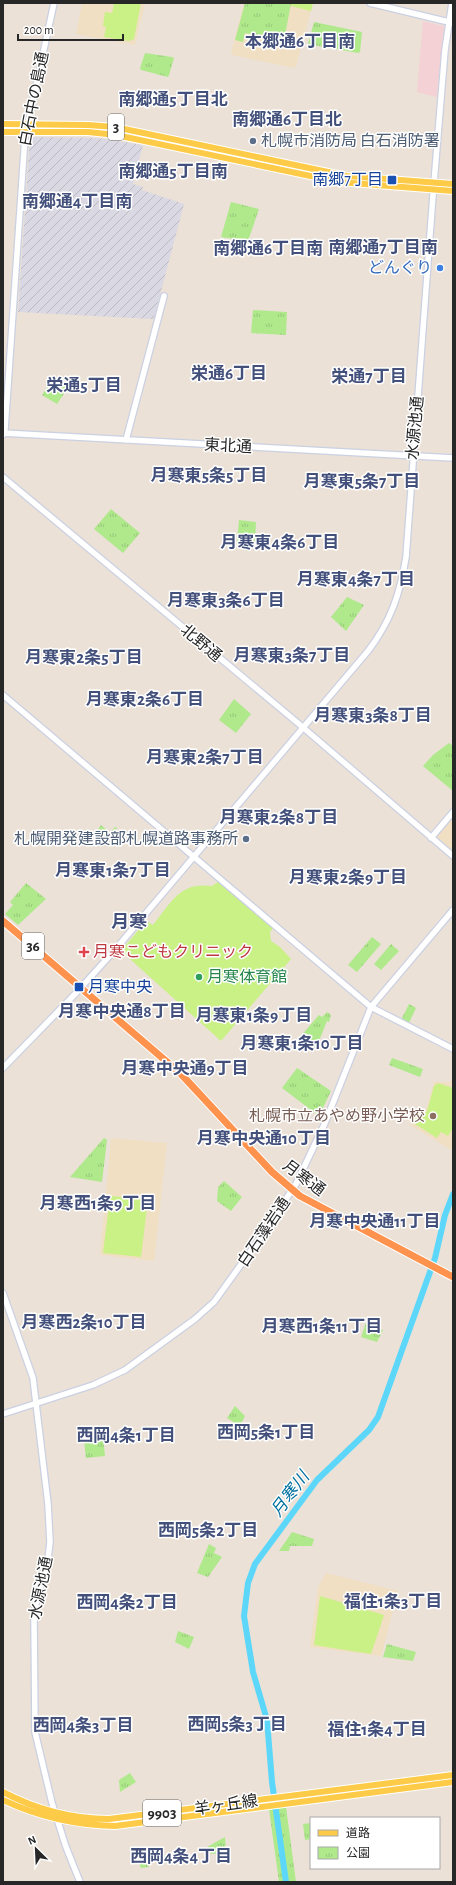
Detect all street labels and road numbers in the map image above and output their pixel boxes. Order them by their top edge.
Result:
street label: 白石中の島通 [16,50,51,148]
road number: 3 [108,114,124,140]
street label: 水源池通 [403,395,426,461]
street label: 東北通 [204,436,252,455]
street label: 北野通 [177,621,225,665]
road number: 36 [22,933,44,959]
street label: 月寒通 [280,1156,329,1199]
street label: 白石藻岩通 [234,1194,293,1270]
street label: 水源池通 [26,1555,55,1621]
street label: 羊ヶ丘線 [193,1792,259,1817]
road number: 9903 [143,1800,181,1826]

